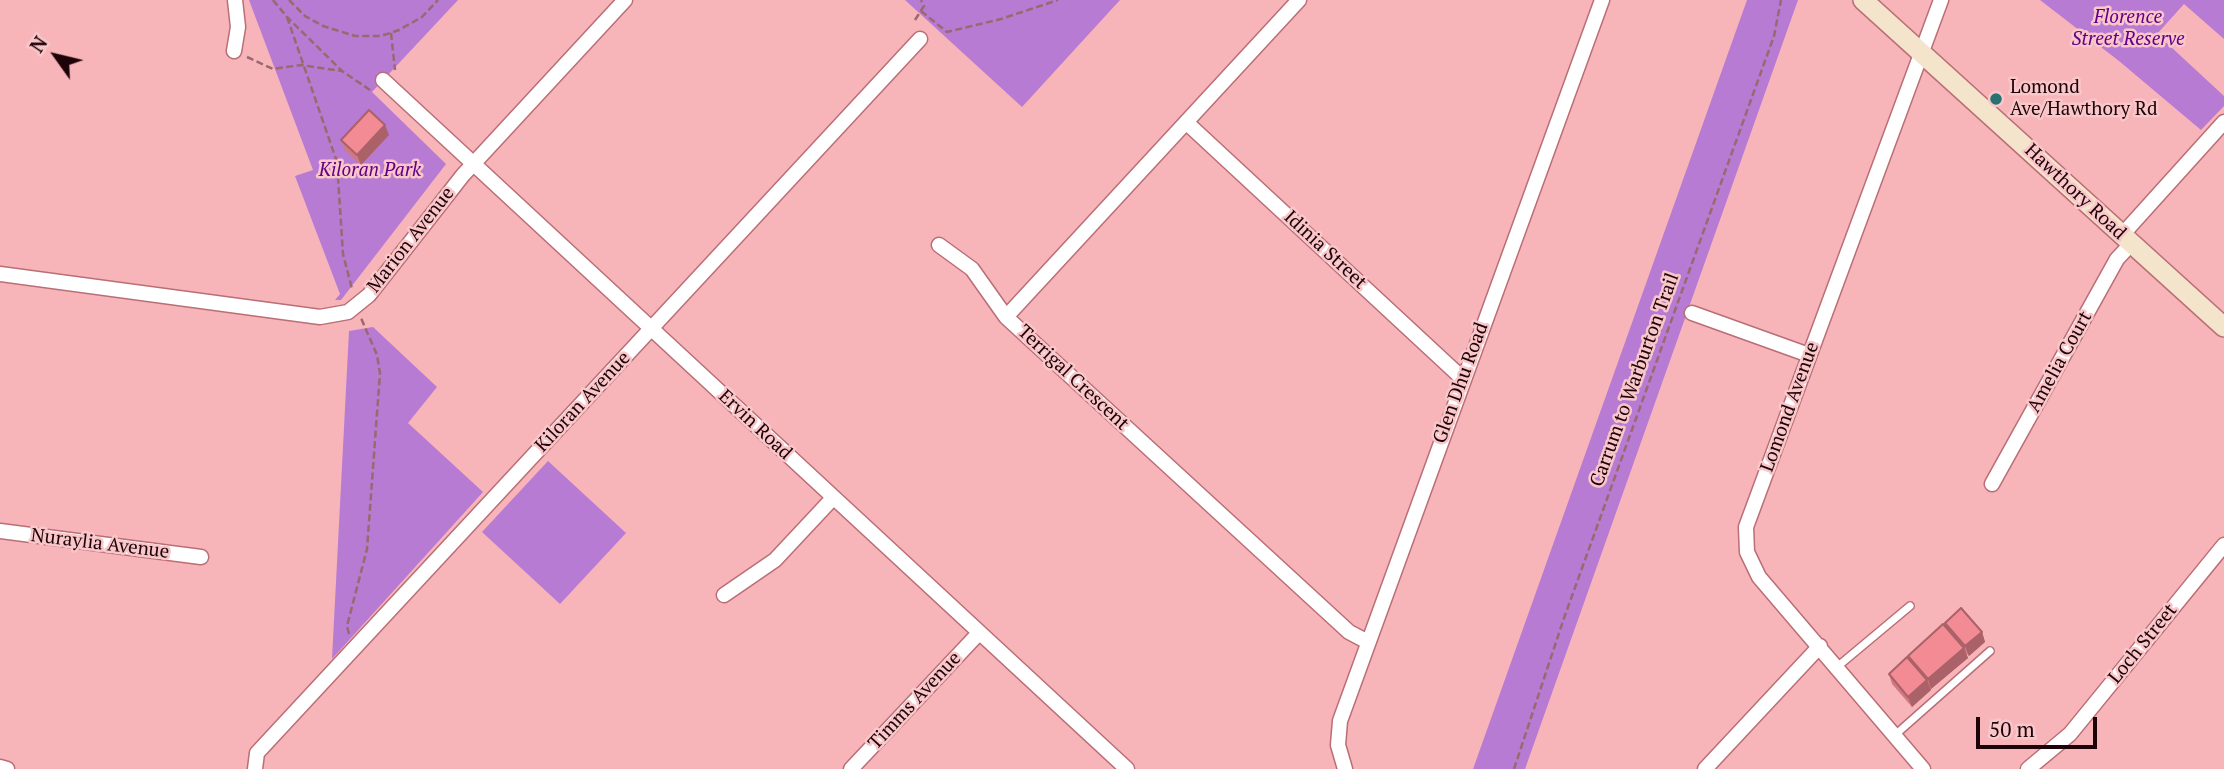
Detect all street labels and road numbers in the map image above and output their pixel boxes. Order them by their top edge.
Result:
street label: Hawthory Road [2020,139,2130,245]
street label: Marion Avenue [363,183,459,297]
street label: Idinia Street [1279,206,1371,294]
street label: Carrum to Warburton Trail [1586,270,1684,490]
street label: Amelia Court [2023,307,2097,417]
street label: Glen Dhu Road [1429,320,1493,446]
street label: Terrigal Crescent [1013,321,1133,435]
street label: Lomond Avenue [1756,339,1824,475]
street label: Kiloran Avenue [531,347,635,457]
street label: Ervin Road [713,385,797,465]
street label: Nuraylia Avenue [30,524,170,564]
street label: Loch Street [2104,599,2182,689]
street label: Timms Avenue [864,647,966,755]

